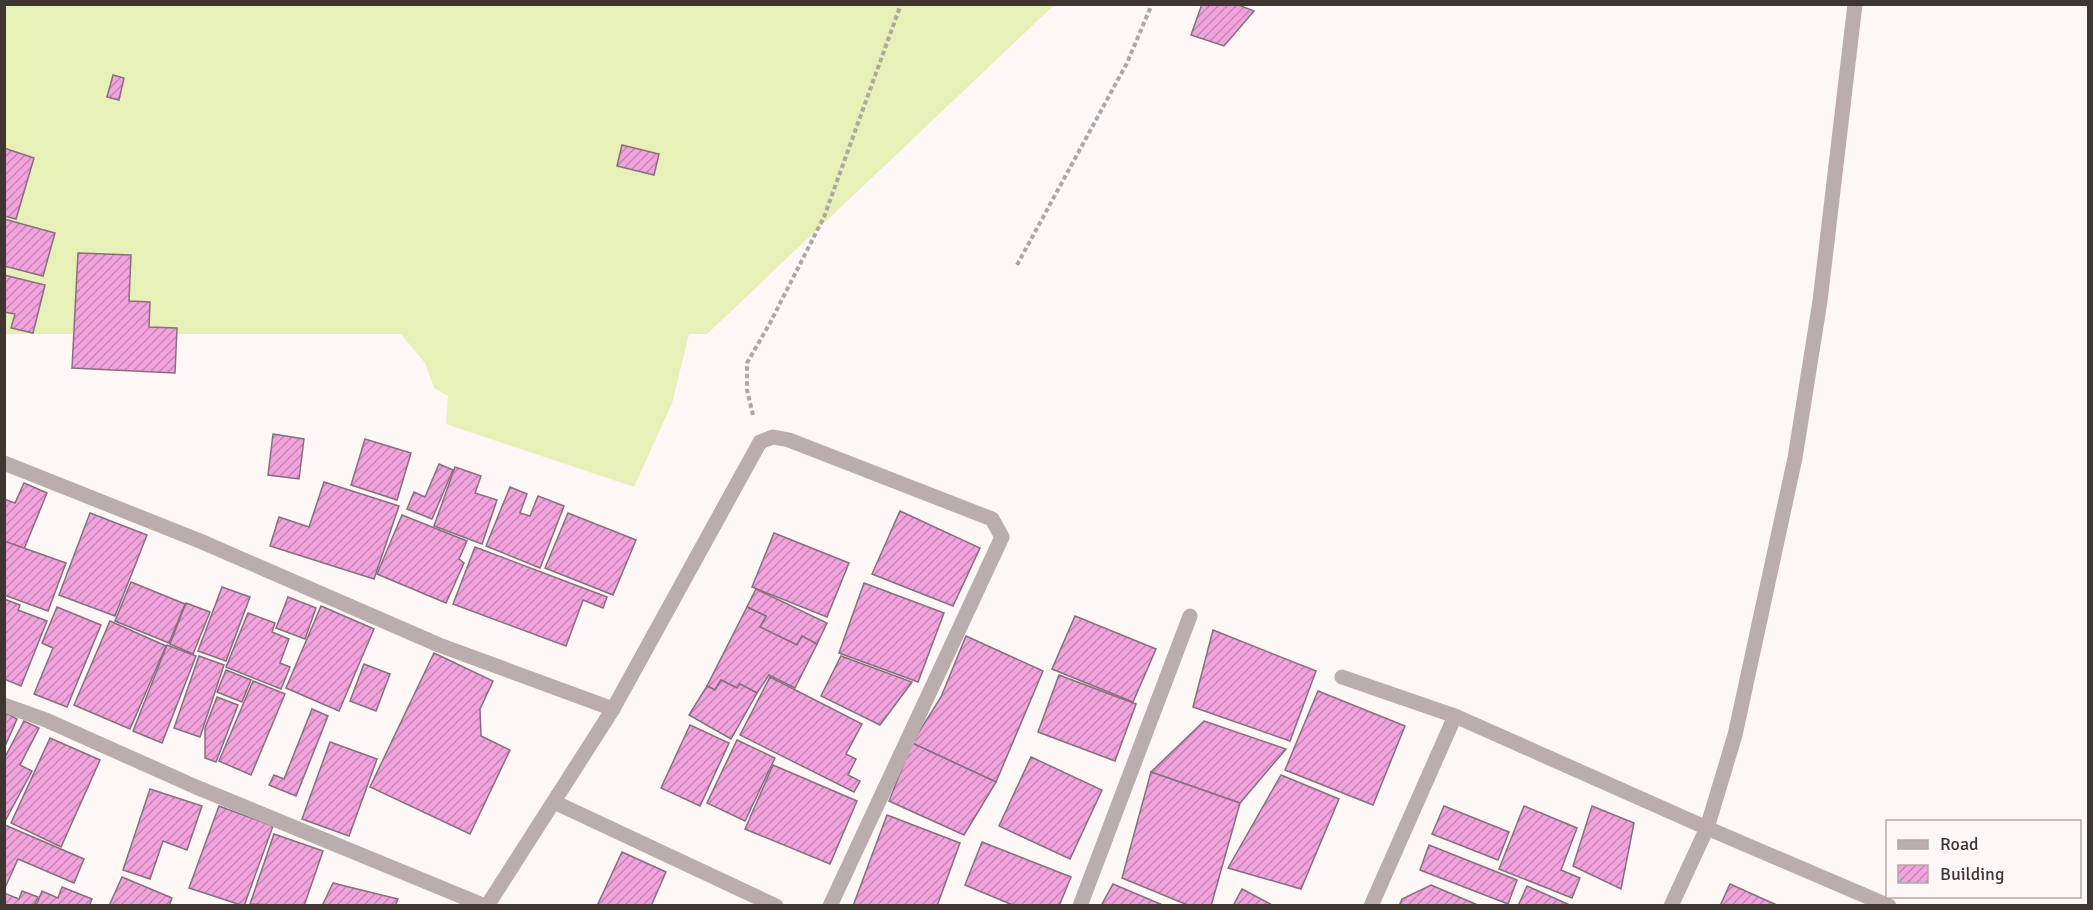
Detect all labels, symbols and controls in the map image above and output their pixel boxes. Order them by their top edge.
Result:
legend [1886,820,2081,898]
text: Road [1940,833,1979,855]
text: Building [1940,863,2004,885]

